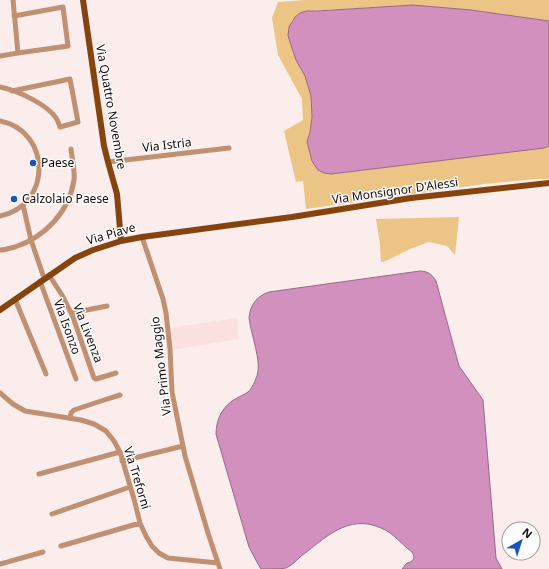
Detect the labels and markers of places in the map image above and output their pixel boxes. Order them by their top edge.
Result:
place label: Paese [41,154,75,171]
marker: Paese [28,158,38,168]
place label: Calzolaio Paese [22,190,109,207]
marker: Calzolaio Paese [9,194,19,204]

